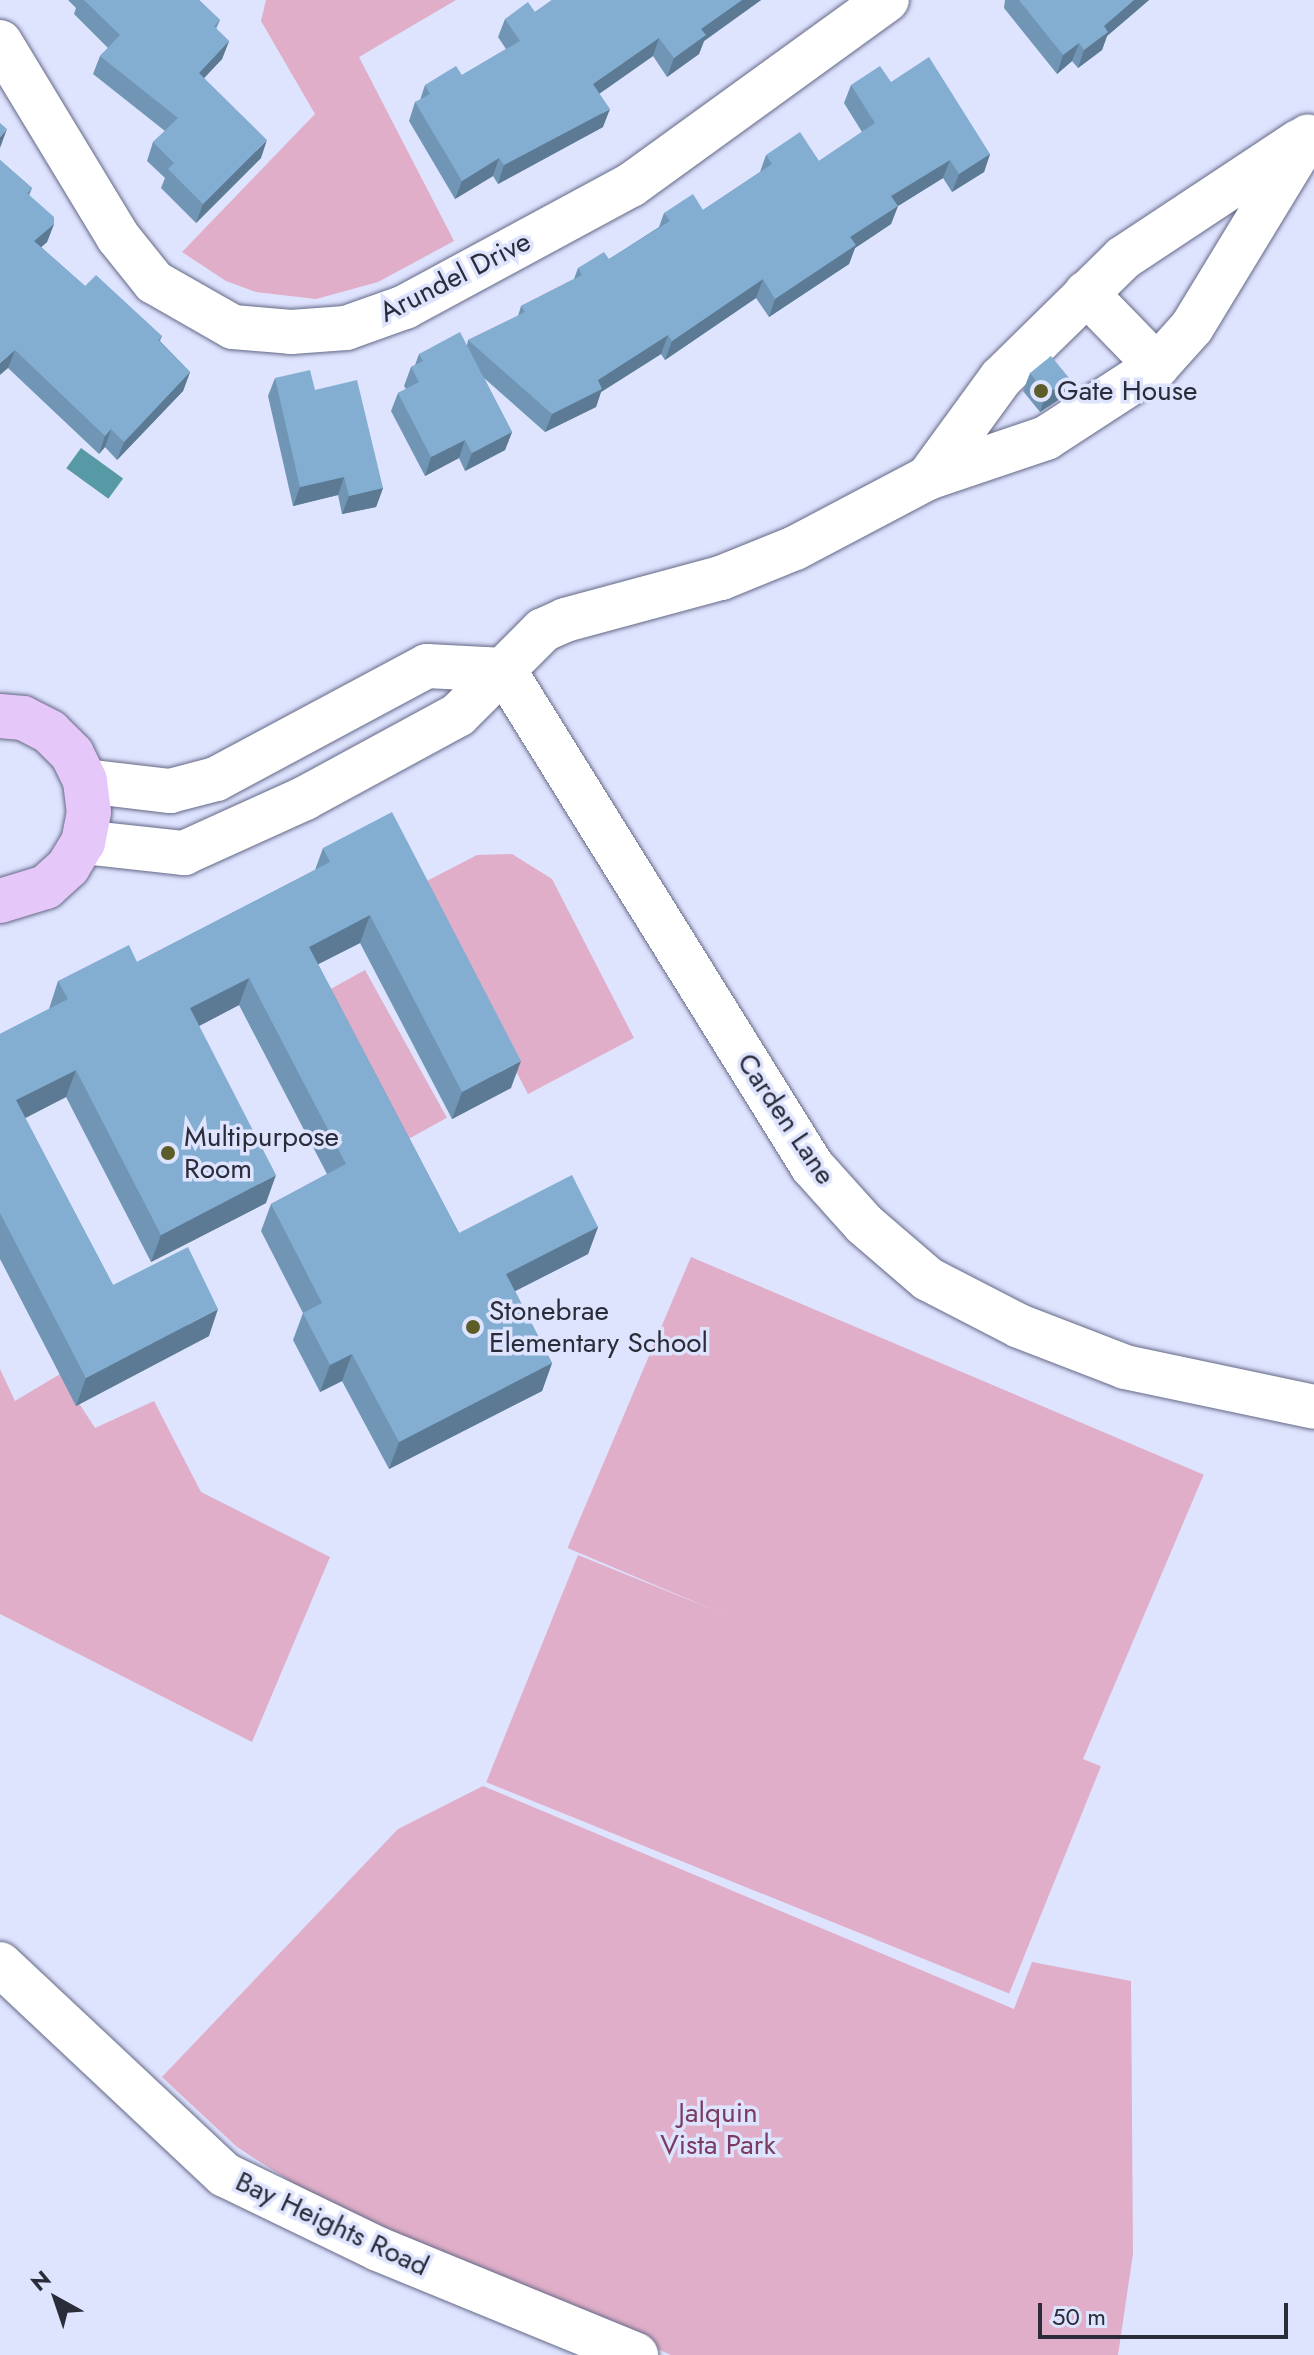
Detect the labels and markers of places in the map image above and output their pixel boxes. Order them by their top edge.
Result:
place label: Gate House [1057,374,1197,408]
marker: Gate House [1032,382,1050,400]
place label: Multipurpose Room [184,1120,339,1186]
marker: Multipurpose Room [159,1144,177,1162]
place label: Stonebrae Elementary School [489,1294,708,1360]
marker: Stonebrae Elementary School [464,1318,482,1336]

